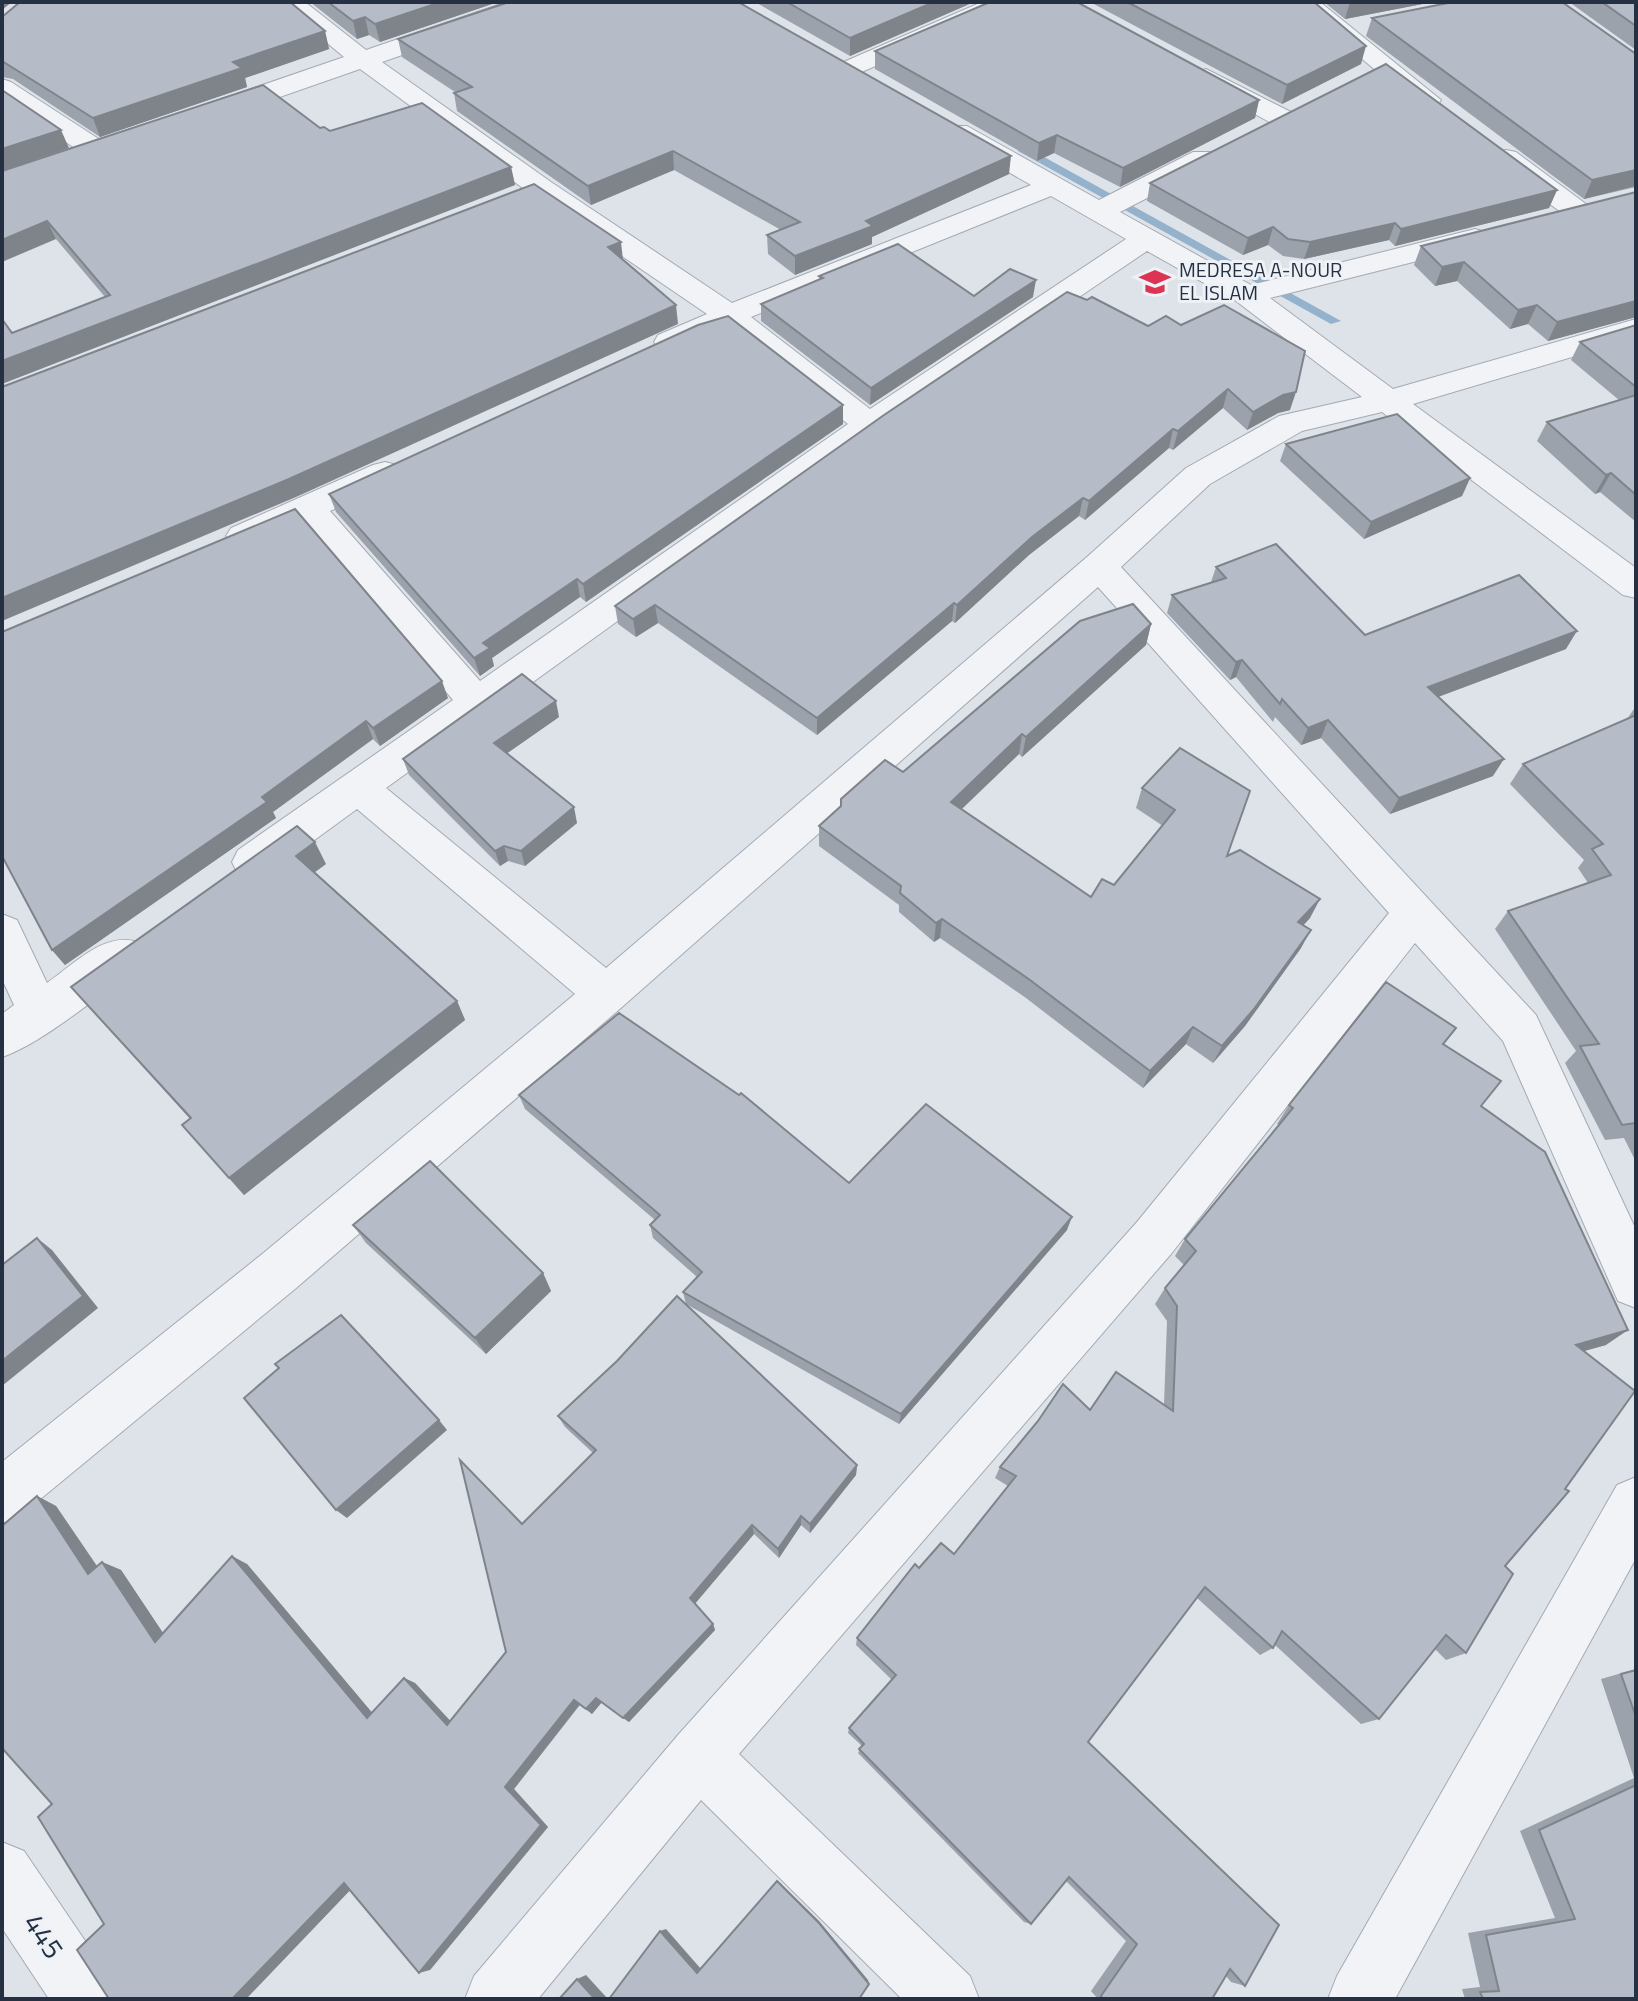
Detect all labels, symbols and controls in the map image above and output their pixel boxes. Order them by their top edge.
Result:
place label: MEDRESA A-NOUR EL ISLAM [1179,254,1342,308]
school or university icon: MEDRESA A-NOUR EL ISLAM [1138,265,1172,299]
street label: 445 [13,1904,75,1967]

